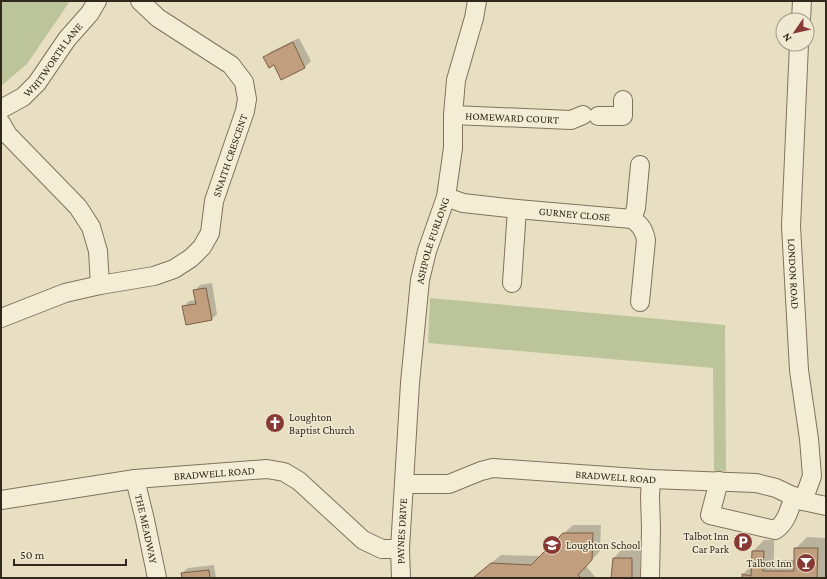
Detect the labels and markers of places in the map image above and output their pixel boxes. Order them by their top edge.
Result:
place label: Loughton Baptist Church [289,411,355,437]
church icon: Loughton Baptist Church [264,412,286,434]
place label: Talbot Inn Car Park [683,530,730,555]
parking icon: Talbot Inn Car Park [732,531,754,553]
school or university icon: Loughton School [541,534,563,556]
place label: Loughton School [566,539,640,552]
bar icon: Talbot Inn [795,552,817,574]
place label: Talbot Inn [746,557,792,569]

